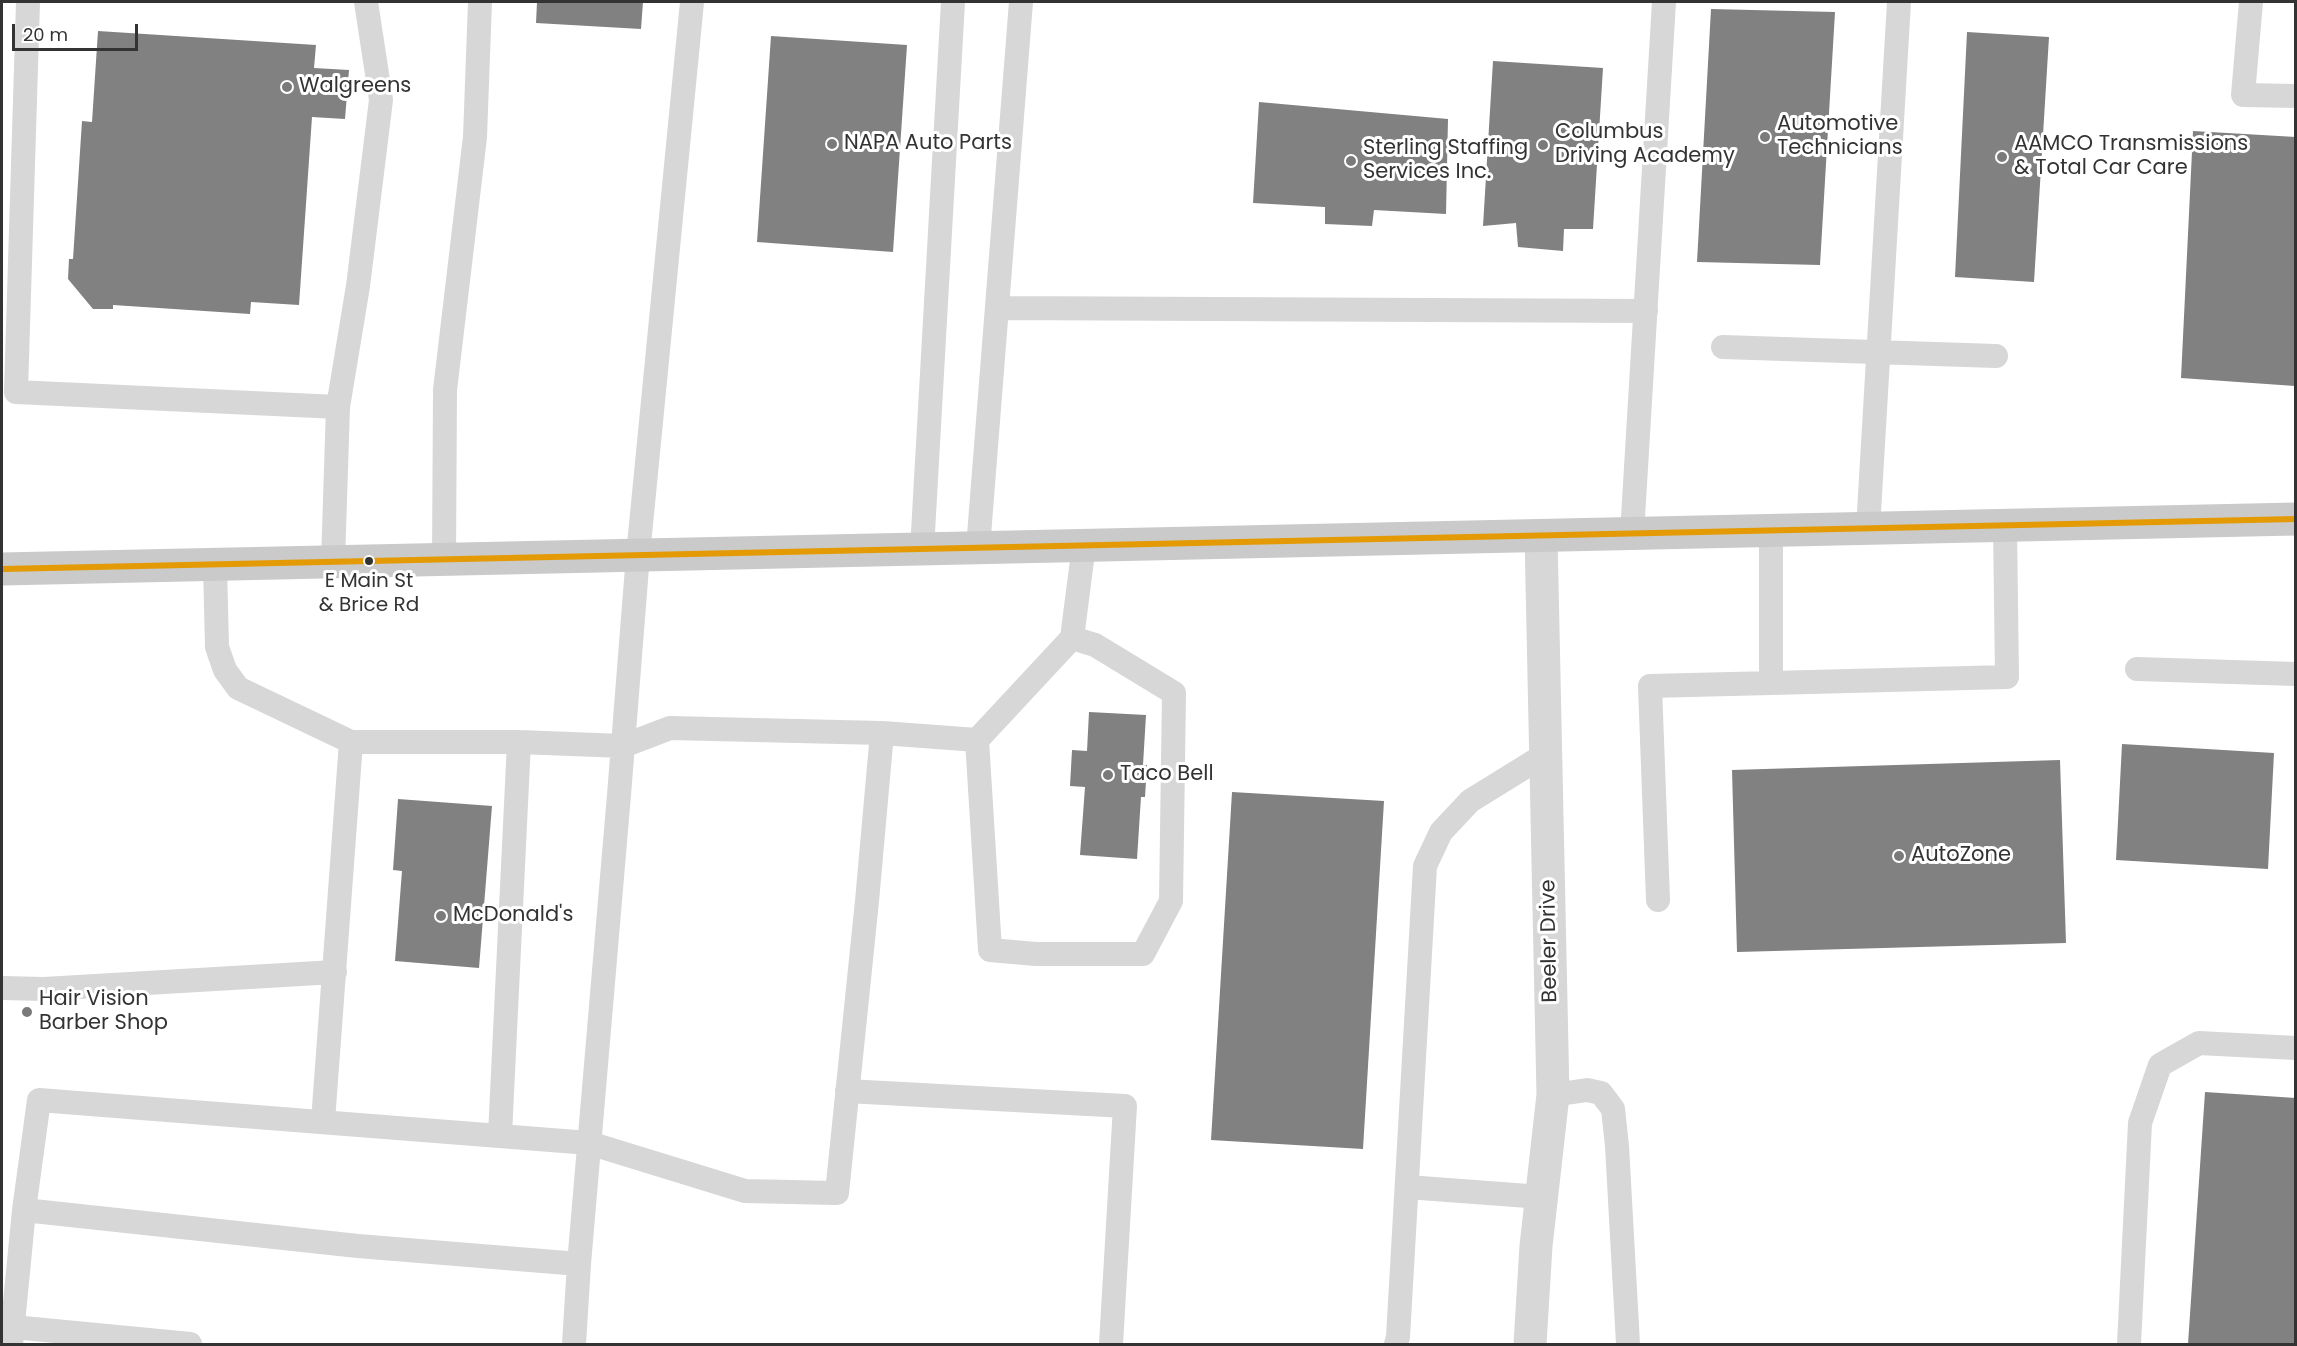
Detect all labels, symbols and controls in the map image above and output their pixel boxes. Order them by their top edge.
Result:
scale bar [15,12,141,50]
text: 20 m [23,22,68,47]
place label: Walgreens [299,74,411,100]
marker: Walgreens [280,80,294,94]
place label: Automotive Technicians [1777,112,1903,162]
place label: Columbus Driving Academy [1555,120,1735,170]
marker: Automotive Technicians [1758,130,1772,144]
place label: NAPA Auto Parts [844,131,1012,157]
place label: AAMCO Transmissions & Total Car Care [2014,132,2248,182]
place label: Sterling Staffing Services Inc. [1363,136,1528,186]
marker: NAPA Auto Parts [825,137,839,151]
marker: Columbus Driving Academy [1536,138,1550,152]
marker: AAMCO Transmissions & Total Car Care [1995,150,2009,164]
marker: Sterling Staffing Services Inc. [1344,154,1358,168]
marker: E Main St & Brice Rd [363,555,375,567]
place label: E Main St & Brice Rd [319,570,419,617]
place label: Taco Bell [1120,762,1214,788]
marker: Taco Bell [1101,768,1115,782]
place label: AutoZone [1911,843,2011,869]
marker: AutoZone [1892,849,1906,863]
street label: Beeler Drive [1536,879,1564,1003]
place label: McDonald's [453,903,573,929]
marker: McDonald's [434,909,448,923]
place label: Hair Vision Barber Shop [39,987,168,1037]
marker: Hair Vision Barber Shop [20,1005,34,1019]

